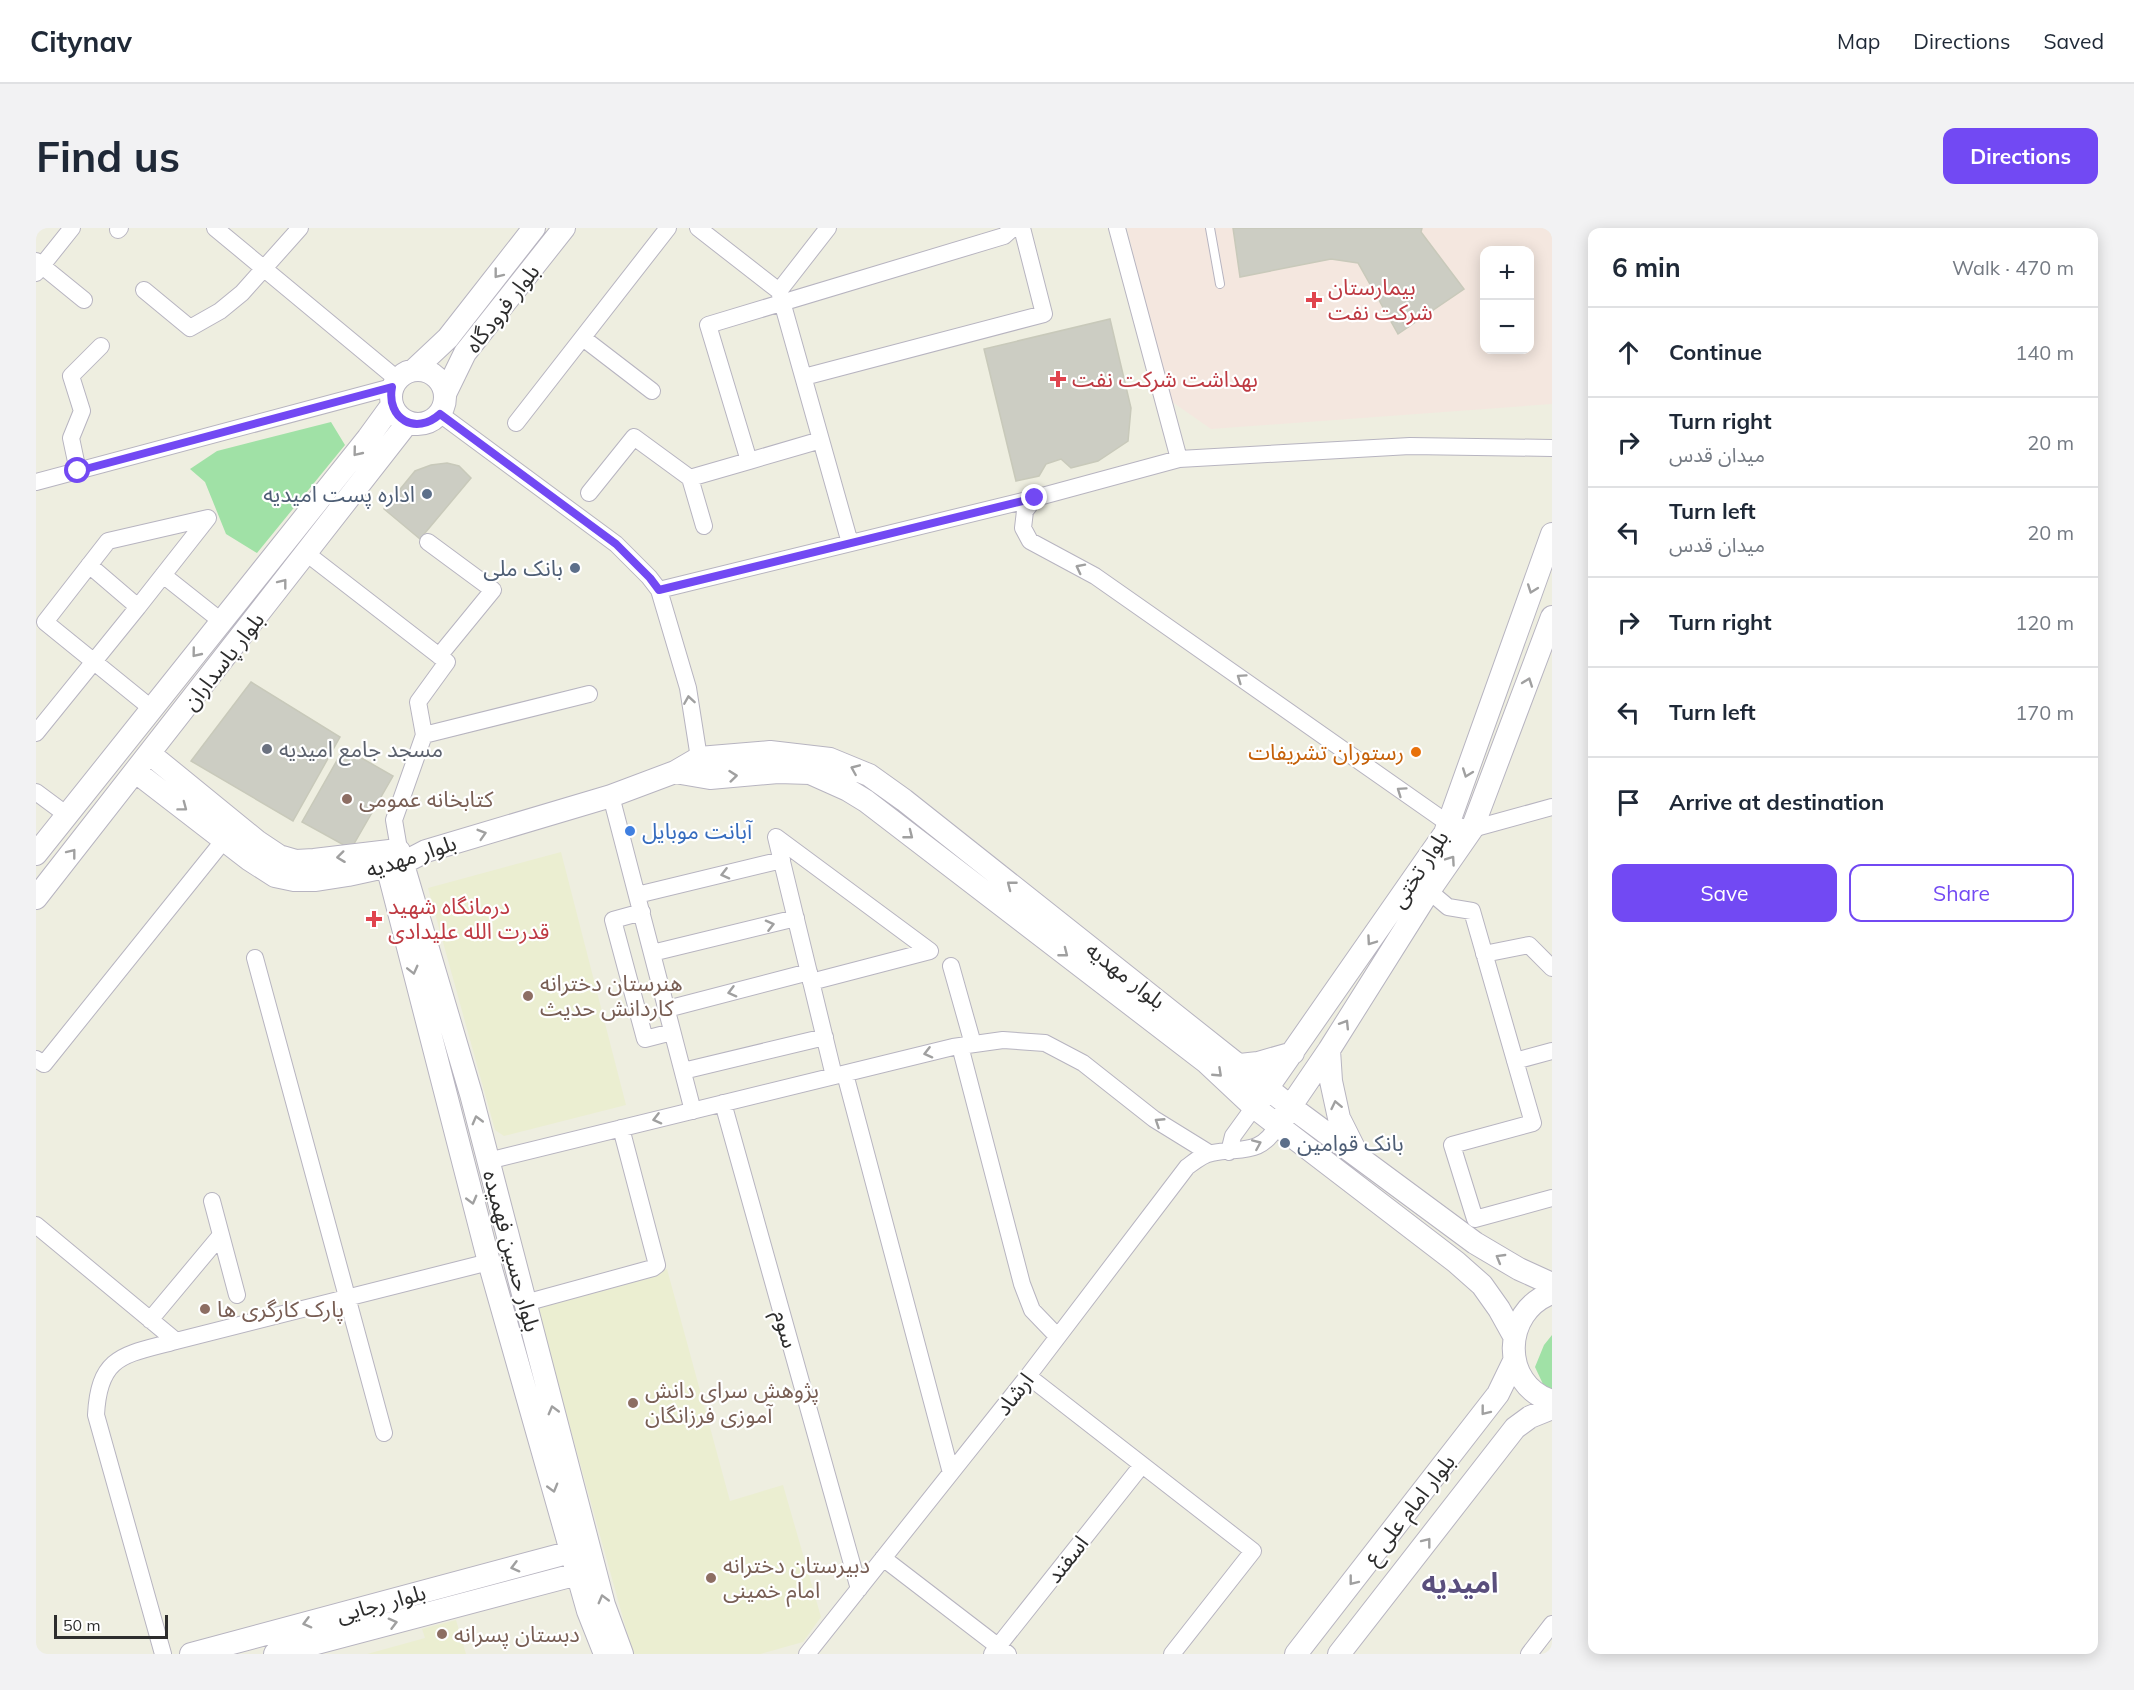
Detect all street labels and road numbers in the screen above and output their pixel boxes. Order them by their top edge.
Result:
street label: بلوار فرودگاه [459,258,545,358]
street label: بلوار پاسداران [176,606,271,716]
street label: بلوار تختی [1384,825,1454,913]
street label: بلوار مهدیه [362,828,460,884]
street label: بلوار مهدیه [1080,935,1172,1015]
street label: بلوار حسین فهمیده [477,1167,547,1335]
street label: سوم [764,1307,805,1352]
street label: ارشاد [989,1367,1039,1421]
street label: بلوار امام علی ع [1357,1448,1463,1572]
street label: اسفند [1040,1530,1094,1588]
street label: بلوار رجایی [333,1578,429,1628]

